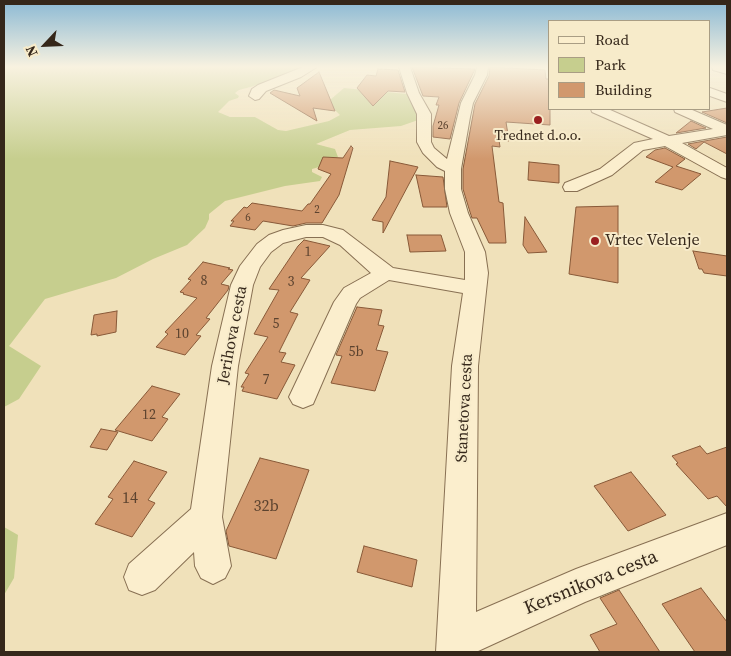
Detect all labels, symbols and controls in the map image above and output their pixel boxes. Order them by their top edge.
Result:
north arrow [20,20,70,70]
legend [548,20,711,110]
text: Road [595,29,629,50]
text: N [20,42,43,60]
text: Park [595,54,626,75]
text: Building [595,79,652,100]
marker: Trednet d.o.o. [532,114,544,126]
house number: 26 [438,119,448,133]
place label: Trednet d.o.o. [495,128,581,144]
house number: 2 [314,203,320,217]
house number: 6 [245,211,251,225]
place label: Vrtec Velenje [605,231,700,251]
marker: Vrtec Velenje [589,235,601,247]
house number: 1 [305,244,311,260]
house number: 8 [201,273,207,289]
house number: 3 [288,274,294,290]
street label: Jerihova cesta [214,284,252,386]
house number: 5 [273,316,279,332]
house number: 10 [175,326,189,342]
house number: 5b [348,344,364,360]
street label: Stanetova cesta [453,353,477,463]
house number: 7 [263,372,269,388]
house number: 12 [142,407,156,423]
house number: 14 [122,489,138,509]
house number: 32b [253,497,279,517]
street label: Kersnikova cesta [521,546,661,620]

